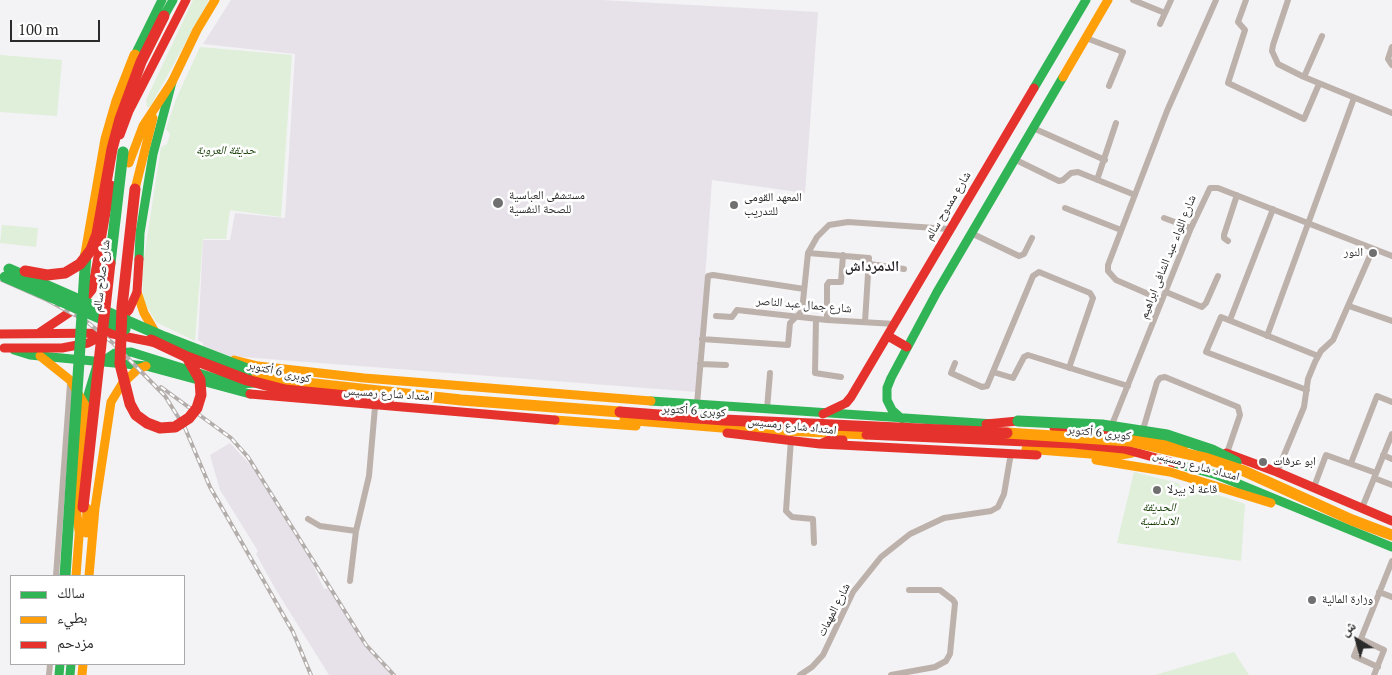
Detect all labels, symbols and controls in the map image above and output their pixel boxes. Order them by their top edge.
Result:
scale bar [12,10,102,42]
text: 100 m [18,19,59,39]
park label: حديقة العروبة [196,144,256,158]
street label: شارع ممدوح سالم [922,169,974,243]
place label: مستشفى العباسية للصحة النفسية [509,189,585,217]
place label: المعهد القومى للتدريب [744,191,802,219]
street label: شارع اللواء عبد الشافى ابراهيم [1137,193,1199,321]
marker: مستشفى العباسية للصحة النفسية [491,196,505,210]
marker: المعهد القومى للتدريب [728,199,740,211]
street label: شارع صلاح سالم [90,239,114,313]
place label: النور [1344,246,1363,260]
marker: النور [1367,247,1379,259]
district label: الدمرداش [845,258,899,276]
street label: شارع جمال عبد الناصر [756,294,852,316]
street label: كوبرى 6 أكتوبر [246,358,312,386]
street label: امتداد شارع رمسيس [343,384,433,404]
street label: كوبرى 6 أكتوبر [661,402,727,420]
street label: امتداد شارع رمسيس [747,414,837,438]
street label: كوبرى 6 أكتوبر [1066,422,1132,444]
street label: امتداد شارع رمسيس [1151,447,1241,485]
place label: ابو عرفات [1273,455,1316,469]
marker: ابو عرفات [1257,456,1269,468]
place label: قاعة لا بيرلا [1167,483,1217,497]
marker: قاعة لا بيرلا [1151,484,1163,496]
park label: الحديقة الاندلسية [1140,501,1178,529]
legend [10,575,185,665]
street label: شارع المهمات [814,581,854,639]
text: سالك [57,582,85,602]
place label: وزارة المالية [1322,593,1373,607]
marker: وزارة المالية [1306,594,1318,606]
text: بطيء [57,607,87,627]
north arrow [1332,615,1382,665]
text: ش [1336,616,1359,640]
text: مزدحم [57,632,94,652]

